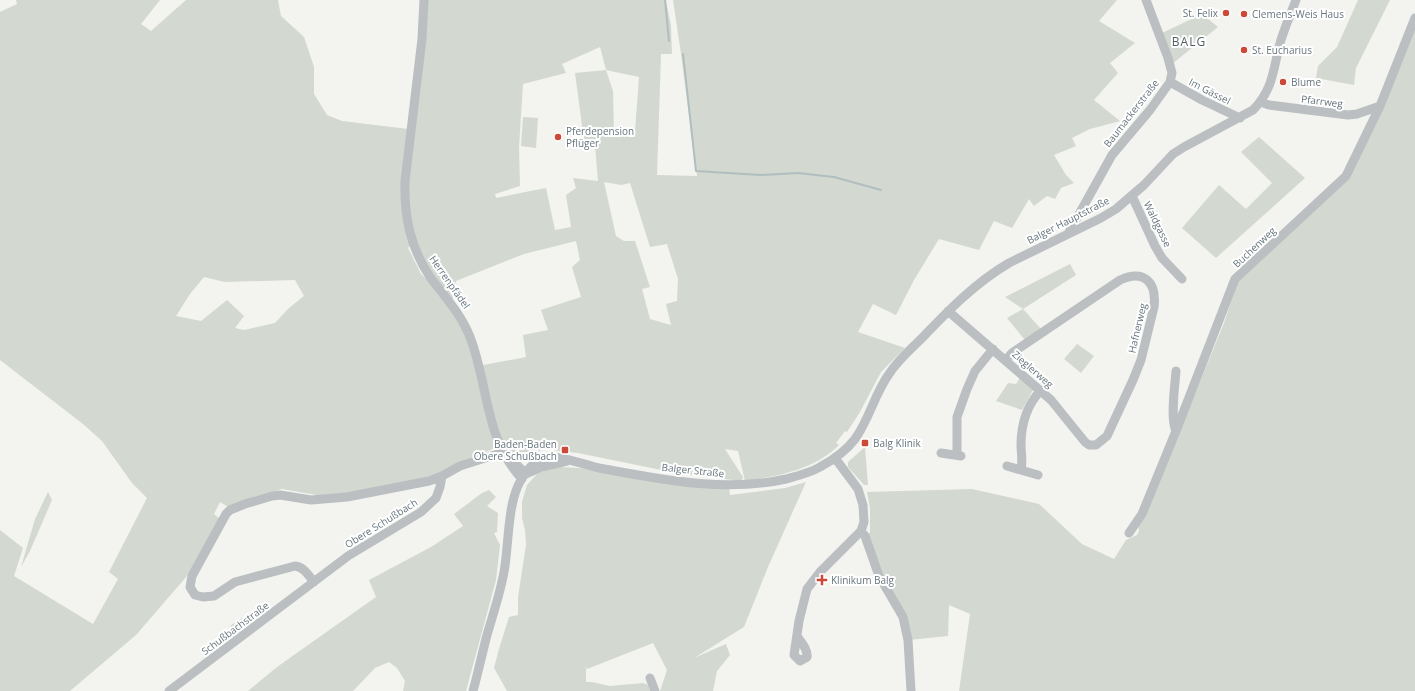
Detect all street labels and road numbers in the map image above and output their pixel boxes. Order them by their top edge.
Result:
street label: Im Gässel [1187,75,1233,107]
street label: Baumackerstraße [1100,76,1162,150]
street label: Pfarrweg [1300,91,1344,111]
street label: Balger Hauptstraße [1024,193,1112,247]
street label: Waldgasse [1141,199,1175,250]
street label: Buchenweg [1229,223,1279,271]
street label: Herrenpfädel [426,253,474,311]
street label: Hafnerweg [1124,301,1150,354]
street label: Zieglerweg [1009,347,1057,391]
street label: Balger Straße [661,460,725,480]
street label: Obere Schußbach [342,495,420,551]
street label: Schußbachstraße [198,598,272,658]

